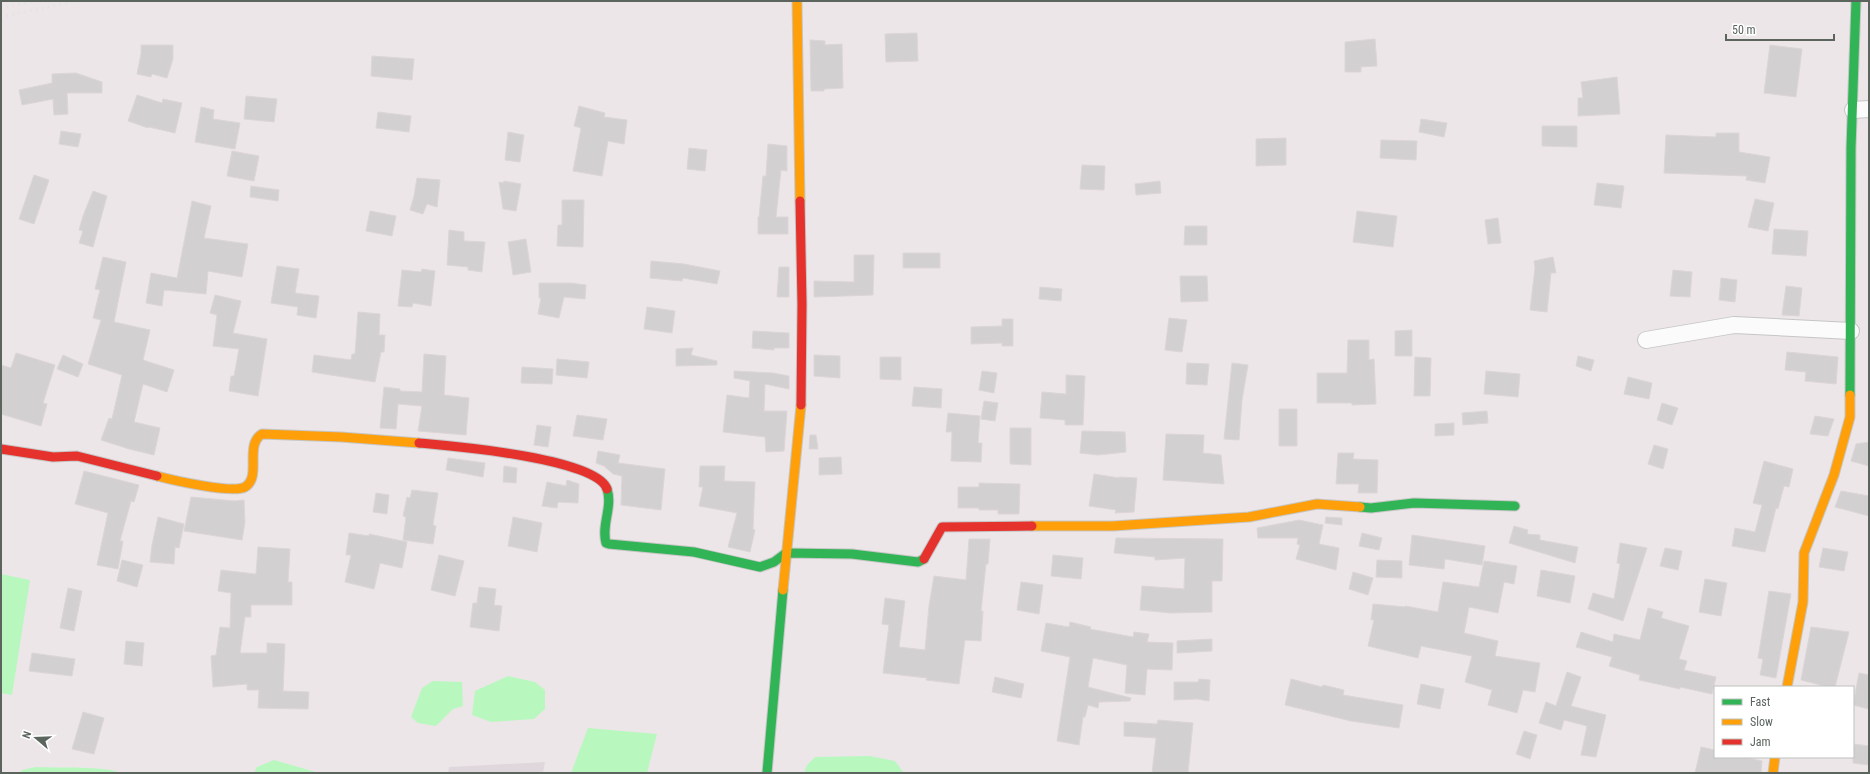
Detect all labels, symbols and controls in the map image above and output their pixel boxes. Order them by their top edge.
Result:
scale bar [1726,16,1834,42]
text: 50 m [1732,23,1756,37]
legend [1714,686,1854,758]
text: Fast [1750,695,1771,709]
text: Slow [1750,715,1773,729]
north arrow [16,718,56,758]
text: N [20,729,34,740]
text: Jam [1750,735,1771,749]

